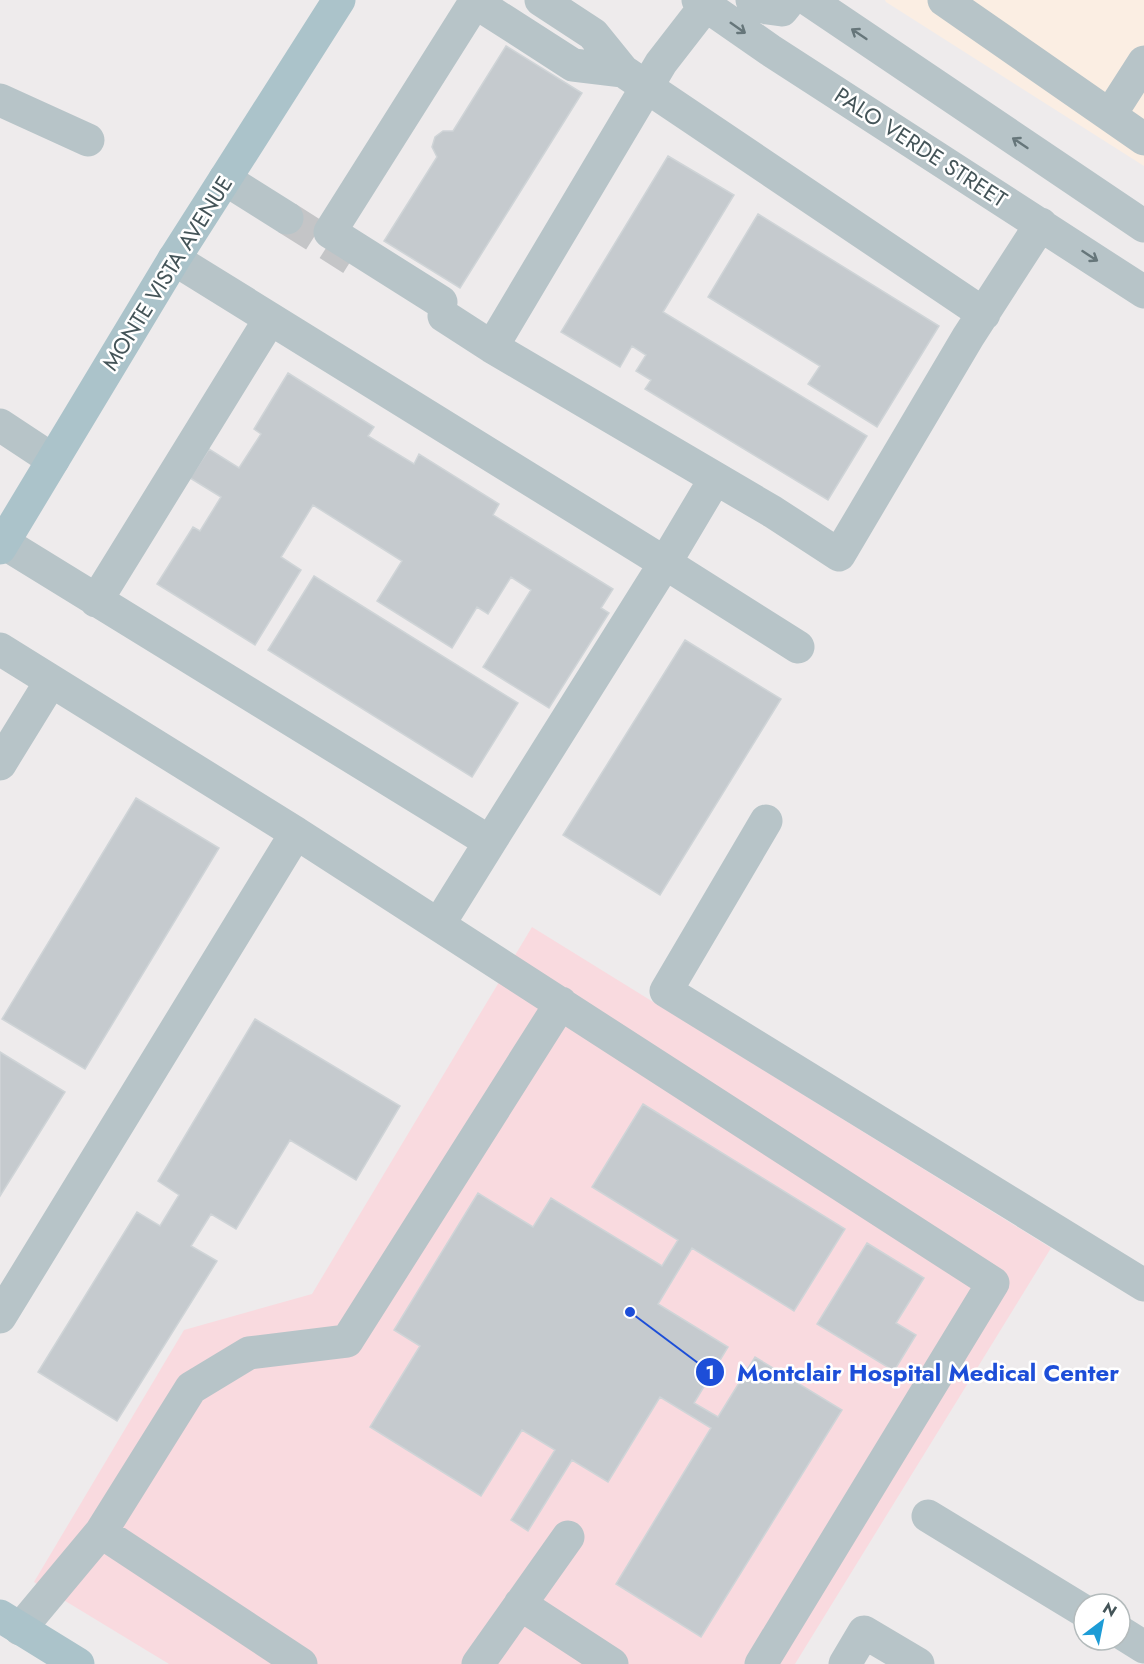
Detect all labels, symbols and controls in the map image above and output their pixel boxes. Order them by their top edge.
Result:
one-way arrow [730,22,746,34]
one-way arrow [851,28,868,40]
street label: PALO VERDE STREET [828,79,1014,215]
one-way arrow [1013,137,1029,149]
street label: MONTE VISTA AVENUE [94,169,240,377]
one-way arrow [1081,250,1097,262]
callout: Montclair Hospital Medical Center [695,1351,1131,1393]
text: Montclair Hospital Medical Center [737,1355,1119,1390]
text: 1 [705,1360,715,1386]
north arrow [1072,1592,1132,1652]
text: N [1098,1597,1121,1623]

